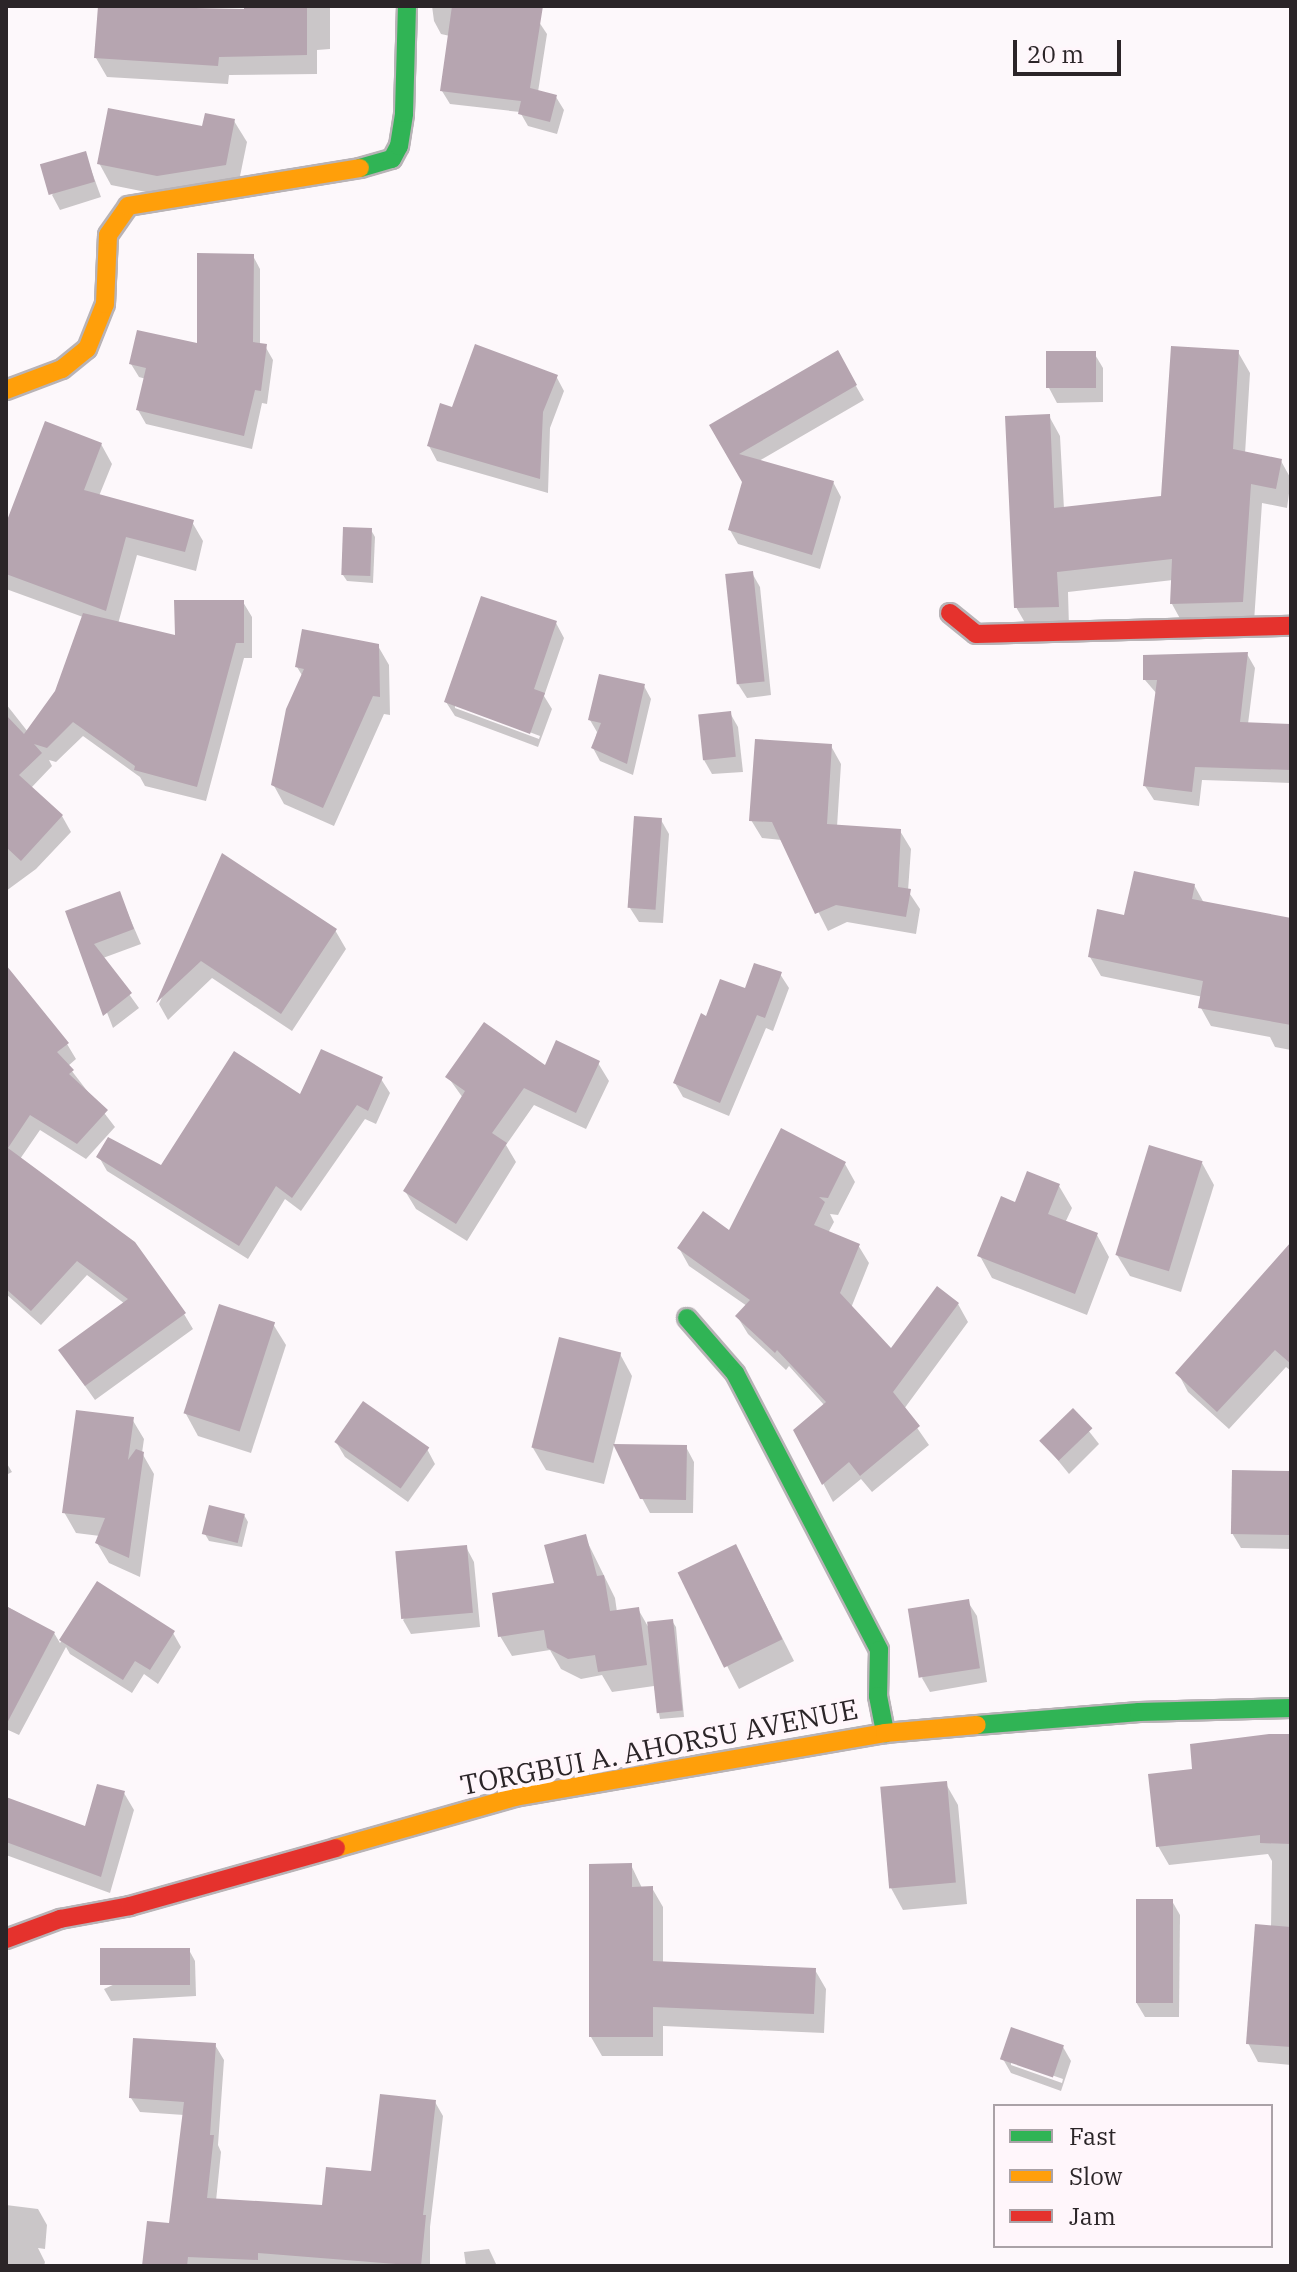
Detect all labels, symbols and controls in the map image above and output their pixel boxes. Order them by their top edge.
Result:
scale bar [1017,24,1125,74]
text: 20 m [1027,38,1084,70]
street label: TORGBUI A. AHORSU AVENUE [457,1692,861,1802]
legend [993,2104,1273,2248]
text: Fast [1069,2120,1116,2152]
text: Slow [1069,2160,1122,2192]
text: Jam [1069,2200,1116,2232]

